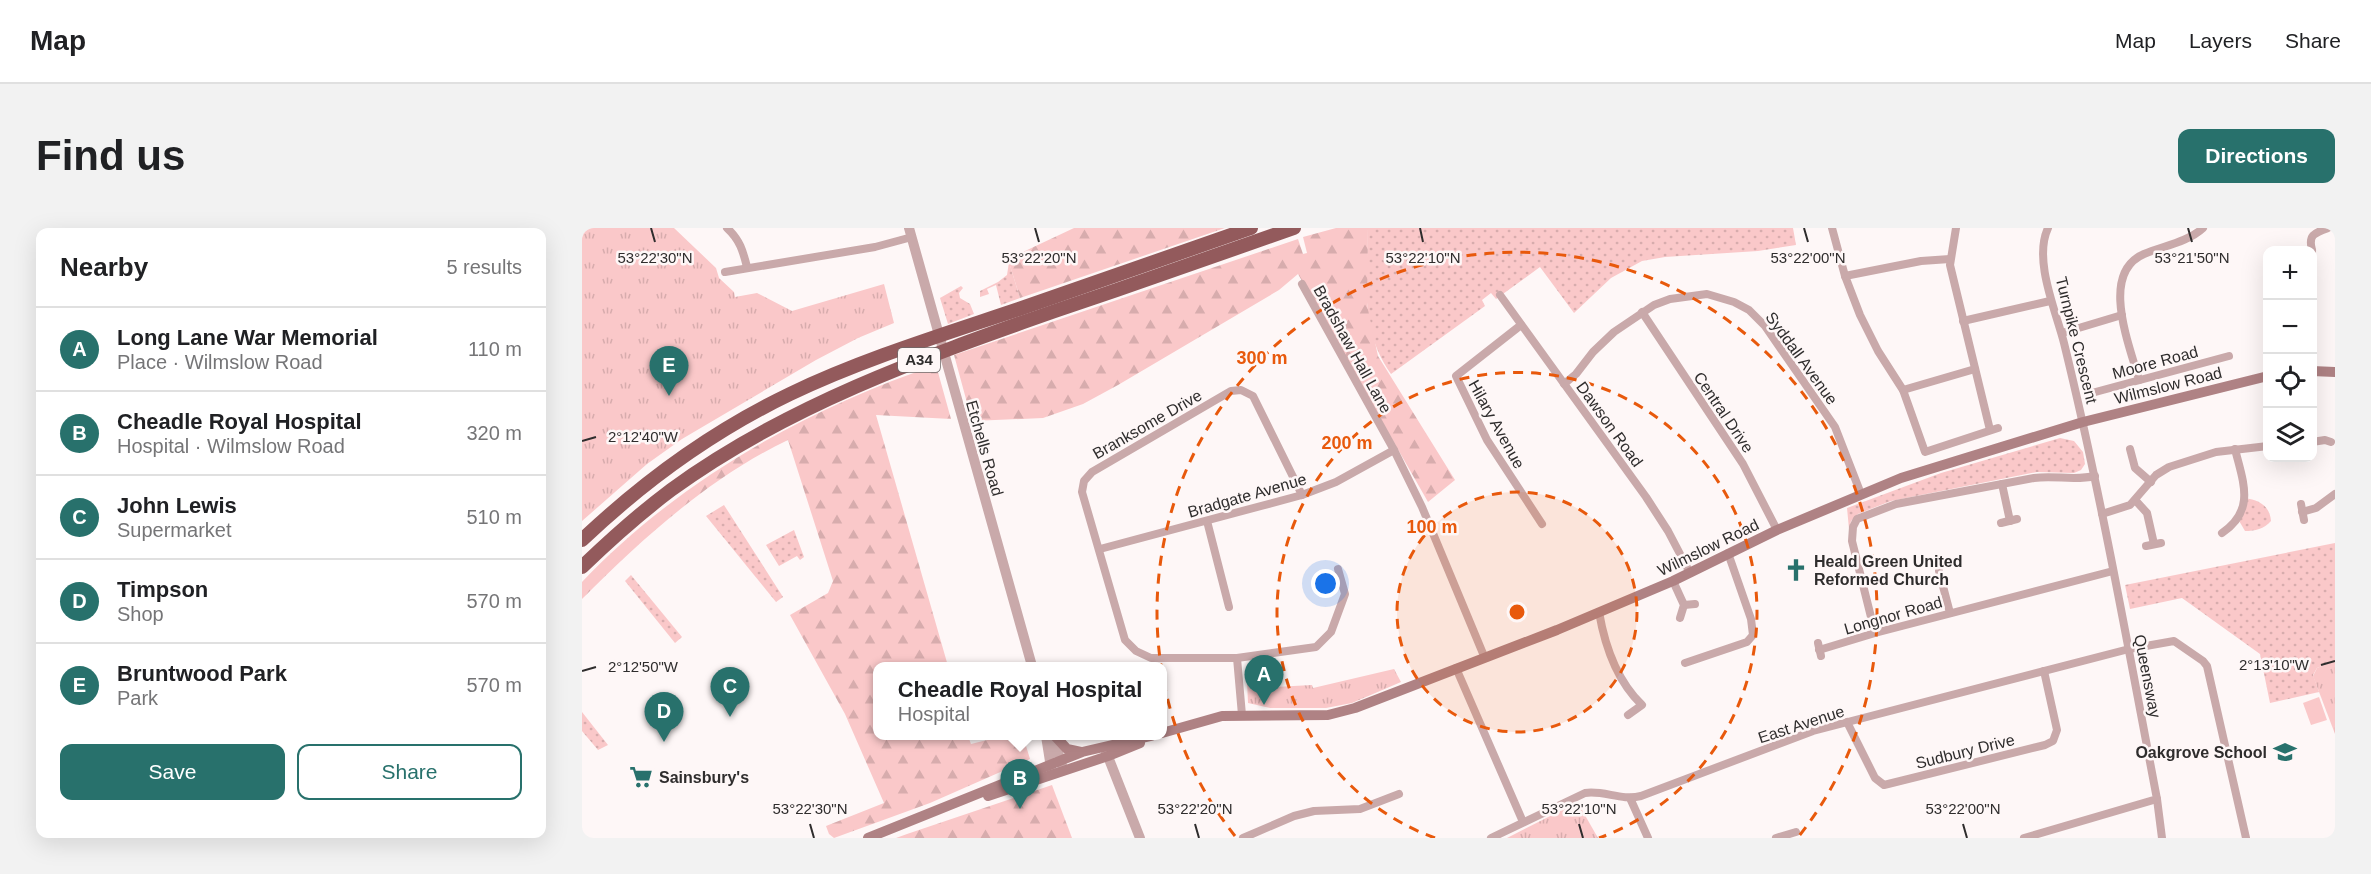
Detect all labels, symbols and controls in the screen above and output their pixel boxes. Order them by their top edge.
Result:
text: Map [30,25,86,56]
text: Map [2115,29,2156,52]
text: Layers [2189,29,2252,52]
text: Share [2285,29,2341,52]
button: Directions [2178,129,2335,183]
text: Find us [36,132,185,179]
map controls [2263,246,2317,462]
button: + [2263,246,2317,300]
text: 53°22'30"N [617,249,693,266]
text: 53°22'20"N [1001,249,1077,266]
text: 53°22'10"N [1385,249,1461,266]
text: 53°22'00"N [1770,249,1846,266]
text: 53°21'50"N [2154,249,2230,266]
text: Nearby [60,252,148,282]
text: 5 results [446,256,522,278]
street label: Turnpike Crescent [2053,275,2101,406]
street label: Bradshaw Hall Lane [1310,282,1395,416]
button: − [2263,300,2317,354]
street label: Syddall Avenue [1762,309,1841,408]
text: Long Lane War Memorial [117,325,378,350]
text: A [72,338,87,360]
text: 110 m [468,338,522,360]
street label: Moore Road [2110,343,2200,382]
pin: E [650,346,688,396]
road number: A34 [898,348,940,372]
text: 300 m [1236,348,1288,368]
text: Place · Wilmslow Road [117,351,323,373]
button: locate [2263,354,2317,408]
street label: Wilmslow Road [2113,364,2224,407]
street label: Central Drive [1690,369,1757,456]
street label: Hilary Avenue [1465,377,1528,471]
street label: Dawson Road [1573,379,1646,470]
street label: Branksome Drive [1090,386,1205,462]
street label: Etchells Road [963,398,1006,498]
button: layers [2263,408,2317,462]
text: Cheadle Royal Hospital [117,409,362,434]
text: B [72,422,87,444]
text: 320 m [466,422,522,444]
text: 2°12'40"W [608,428,679,445]
text: 200 m [1321,433,1373,453]
text: Hospital · Wilmslow Road [117,435,345,457]
street label: Bradgate Avenue [1186,470,1308,521]
text: John Lewis [117,493,237,518]
text: C [72,506,87,528]
text: 510 m [466,506,522,528]
street label: Wilmslow Road [1655,516,1761,579]
text: 100 m [1406,517,1458,537]
text: Supermarket [117,519,232,541]
place label: Heald Green United Reformed Church [1814,553,1962,588]
church icon: Heald Green United Reformed Church [1783,557,1809,583]
your location [1311,569,1340,598]
text: Timpson [117,577,208,602]
text: D [72,590,87,612]
text: 570 m [466,590,522,612]
street label: Longnor Road [1842,593,1944,638]
centre of rings [1507,602,1527,622]
text: Shop [117,603,164,625]
street label: Queensway [2131,633,2164,719]
pin: A [1244,656,1284,705]
text: 2°13'10"W [2239,656,2310,673]
text: 2°12'50"W [608,658,679,675]
text: Bruntwood Park [117,661,287,686]
popup [873,662,1167,740]
pin: C [710,668,750,717]
text: E [73,674,86,696]
text: 570 m [466,674,522,696]
text: Cheadle Royal Hospital [898,677,1142,702]
text: Park [117,687,158,709]
pin: D [644,692,683,742]
text: Hospital [898,703,970,725]
street label: East Avenue [1756,703,1846,746]
street label: Sudbury Drive [1914,731,2016,772]
school or university icon: Oakgrove School [2272,739,2298,765]
button: Save [60,744,285,800]
button: Share [297,744,522,800]
place label: Oakgrove School [2135,744,2267,761]
pin: B [1000,760,1040,809]
supermarket icon: Sainsbury's [628,764,654,790]
place label: Sainsbury's [659,769,749,786]
text: 53°22'30"N [772,800,848,817]
text: 53°22'20"N [1157,800,1233,817]
text: 53°22'10"N [1541,800,1617,817]
text: 53°22'00"N [1925,800,2001,817]

